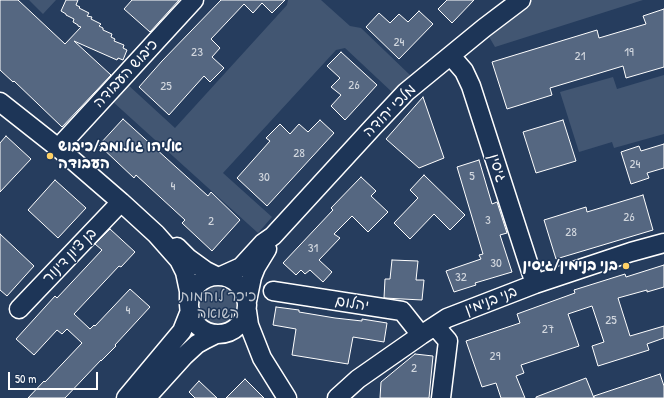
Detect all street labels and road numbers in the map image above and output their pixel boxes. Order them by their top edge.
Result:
street label: כיבוש העבודה [90,36,162,112]
street label: מלכי יהודה [360,81,420,141]
street label: גיסין [484,152,510,184]
street label: בן ציון דינור [39,225,101,287]
street label: בני בנימין [462,283,520,319]
street label: יהלום [334,292,370,316]

